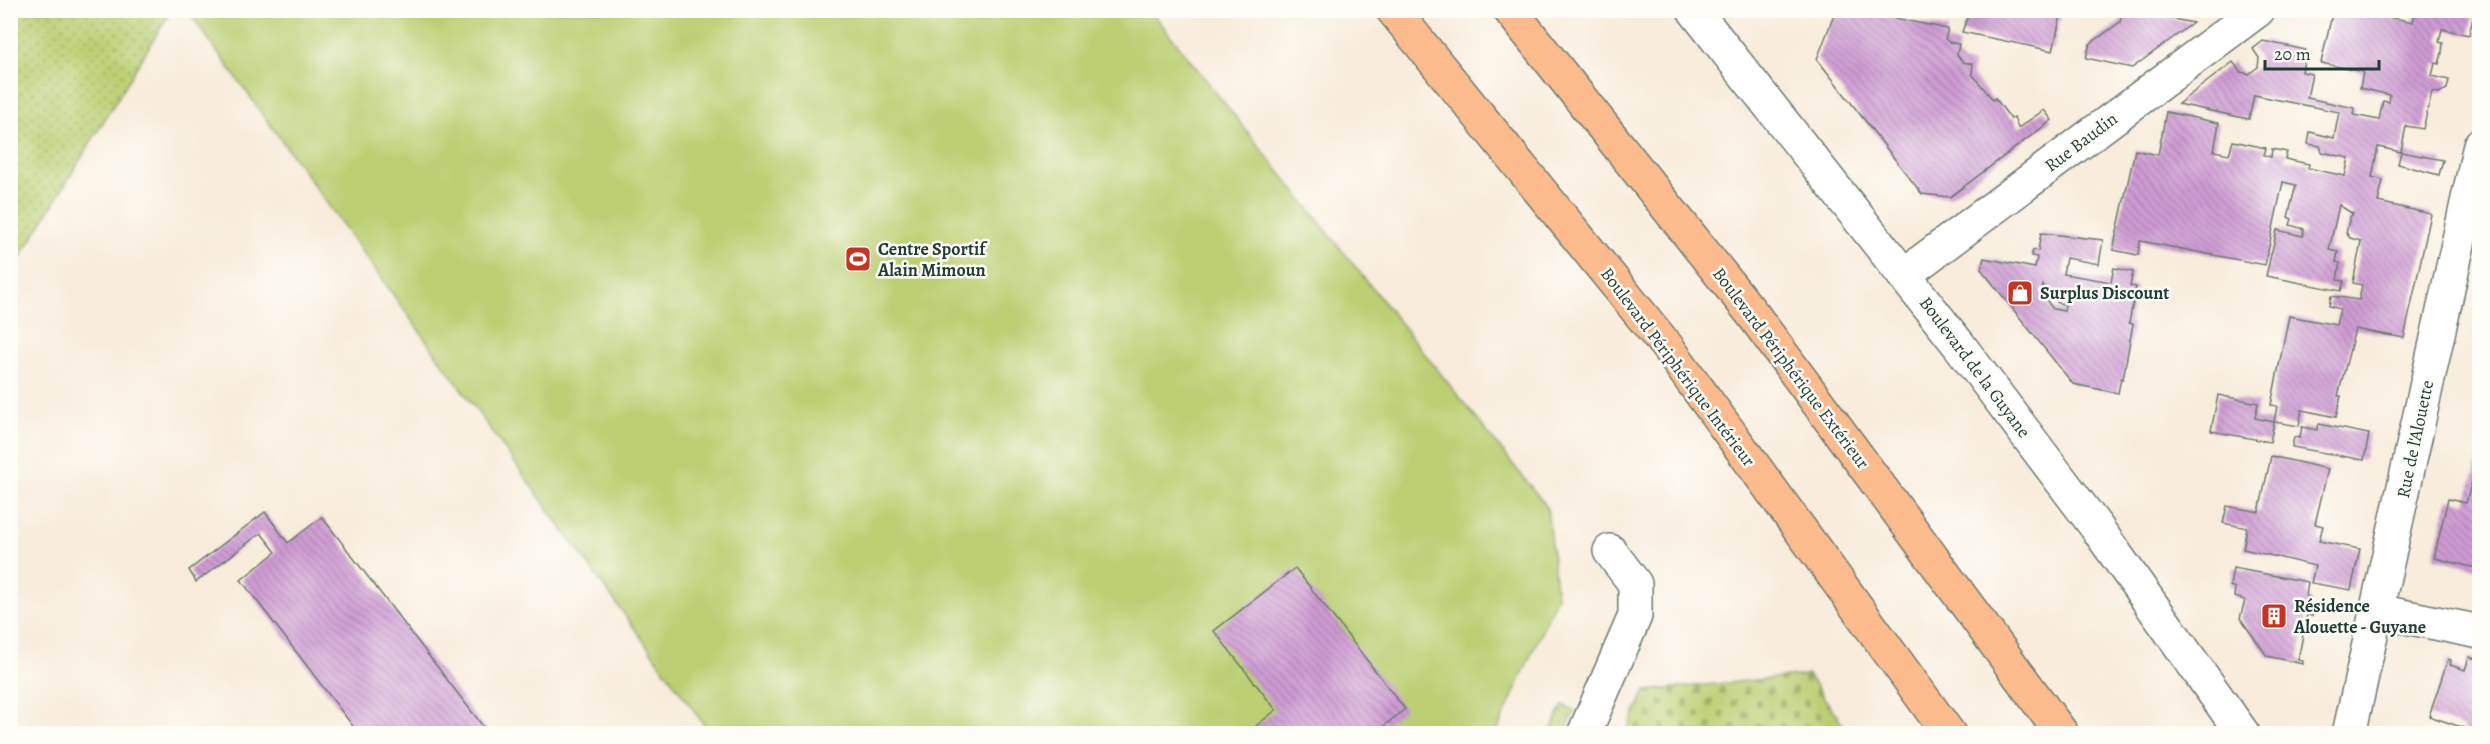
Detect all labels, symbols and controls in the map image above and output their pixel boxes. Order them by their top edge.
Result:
scale bar [2265,33,2379,71]
text: 20 m [2274,42,2311,66]
street label: Rue Baudin [2040,107,2122,177]
place label: Centre Sportif Alain Mimoun [877,237,988,282]
sports icon: Centre Sportif Alain Mimoun [843,244,873,274]
street label: Boulevard Périphérique Extérieur [1707,262,1875,474]
street label: Boulevard Périphérique Intérieur [1595,263,1761,472]
shop icon: Surplus Discount [2005,278,2035,308]
place label: Surplus Discount [2040,281,2169,305]
street label: Boulevard de la Guyane [1914,292,2036,442]
street label: Rue de l'Alouette [2391,378,2439,500]
place label: Résidence Alouette - Guyane [2293,594,2426,639]
building icon: Résidence Alouette - Guyane [2259,601,2289,631]

